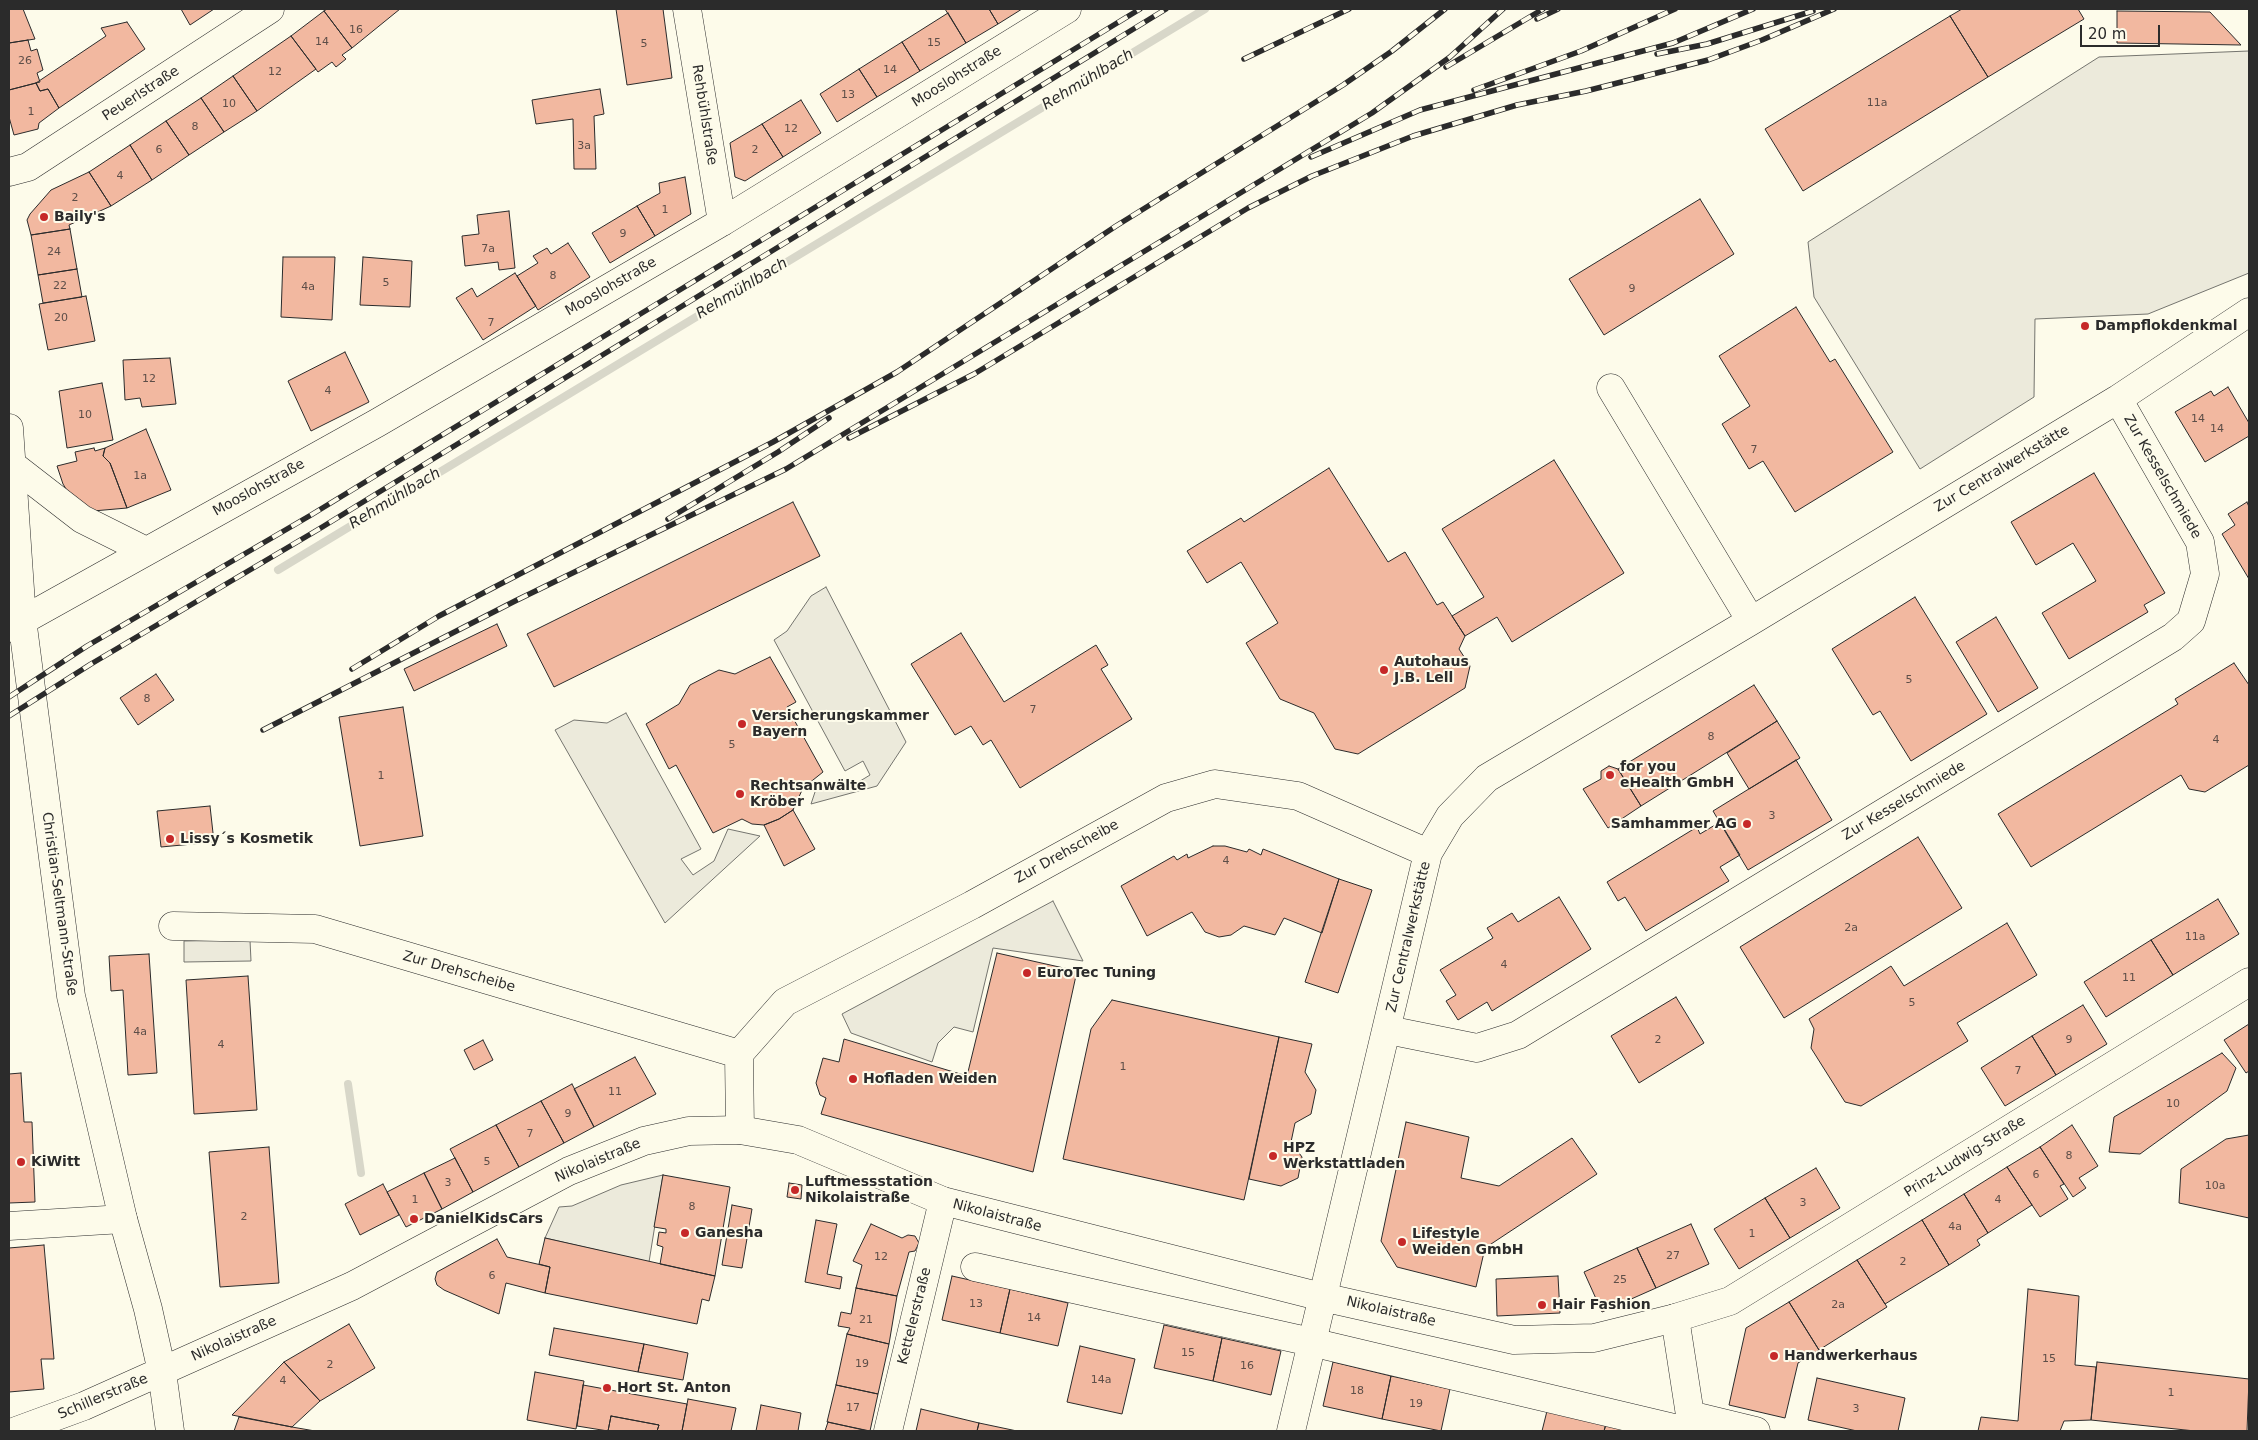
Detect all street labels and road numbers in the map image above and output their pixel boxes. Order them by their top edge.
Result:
street label: Mooslohstraße [909,43,1005,111]
street label: Peuerlstraße [99,63,183,125]
street label: Rehbühlstraße [688,63,720,167]
street label: Mooslohstraße [562,254,660,320]
street label: Zur Kesselschmiede [2120,412,2204,542]
street label: Zur Centralwerkstätte [1931,422,2073,516]
street label: Mooslohstraße [210,456,308,520]
street label: Zur Kesselschmiede [1840,758,1968,844]
street label: Christian-Seltmann-Straße [38,811,80,997]
street label: Zur Drehscheibe [1012,816,1122,888]
street label: Zur Centralwerkstätte [1383,860,1435,1014]
street label: Zur Drehscheibe [401,948,517,996]
street label: Prinz-Ludwig-Straße [1901,1113,2029,1201]
street label: Nikolaistraße [553,1135,643,1187]
street label: Nikolaistraße [951,1196,1043,1236]
street label: Kettelerstraße [895,1266,935,1366]
street label: Nikolaistraße [1345,1294,1437,1330]
street label: Nikolaistraße [189,1313,279,1365]
street label: Schillerstraße [56,1371,150,1423]

